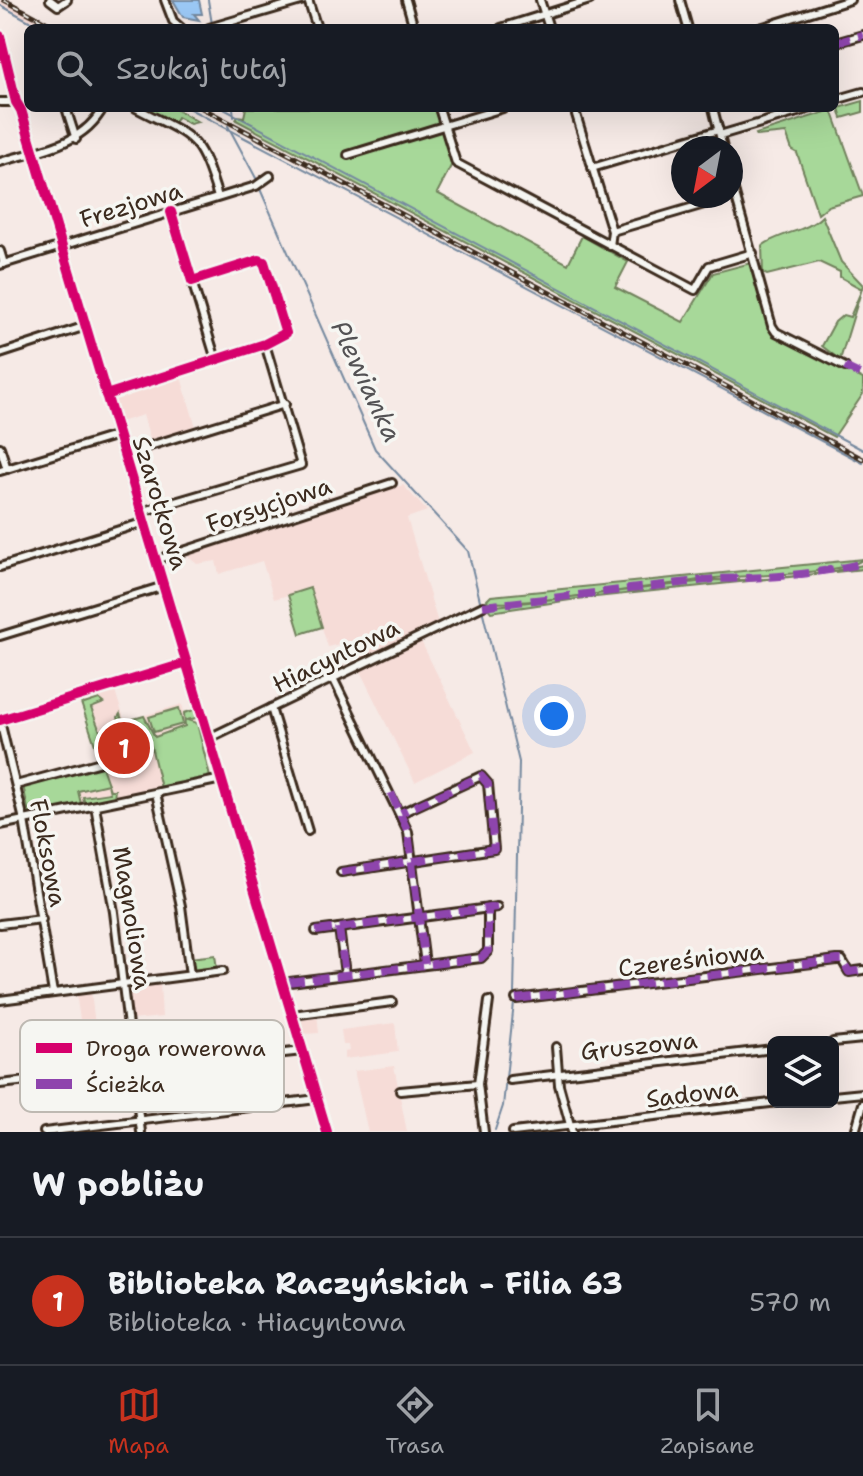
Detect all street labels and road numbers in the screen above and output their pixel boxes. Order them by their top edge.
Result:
street label: Frezjowa [76,174,186,236]
street label: Szarotkowa [125,432,196,574]
street label: Forsycjowa [202,470,336,540]
street label: Hiacyntowa [267,611,405,701]
street label: Floksowa [22,797,74,910]
street label: Magnoliowa [105,844,159,992]
street label: Czereśniowa [616,935,766,985]
street label: Gruszowa [579,1024,699,1068]
street label: Sadowa [644,1072,740,1116]

